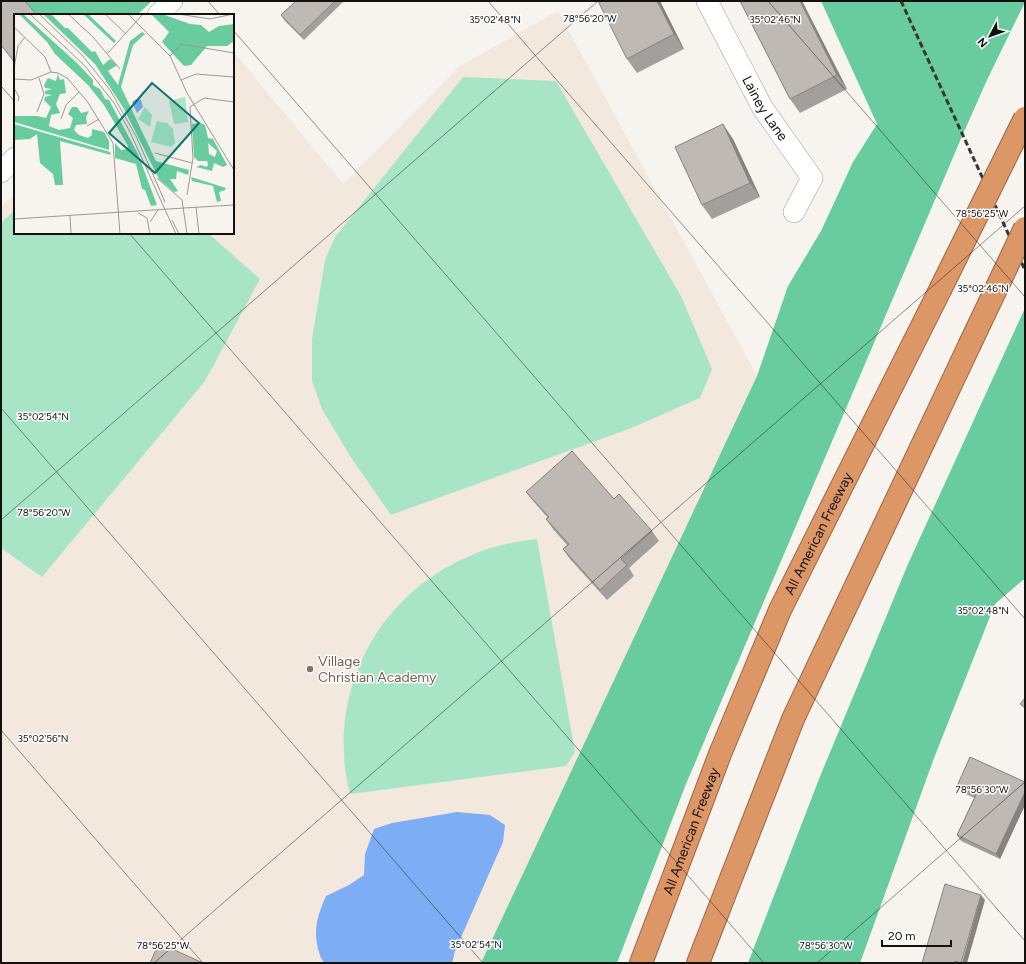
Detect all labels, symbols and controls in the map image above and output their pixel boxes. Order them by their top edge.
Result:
text: 78°56'20"W [563,12,617,25]
text: 35°02'48"N [469,13,521,26]
text: 35°02'46"N [749,13,801,26]
inset map [14,14,234,234]
north arrow [970,16,1010,56]
text: N [975,35,991,50]
street label: Lainey Lane [739,73,792,144]
text: 78°56'25"W [956,207,1009,220]
text: 35°02'46"N [957,282,1009,295]
text: 35°02'54"N [17,410,69,423]
street label: All American Freeway [781,469,856,598]
text: 78°56'20"W [17,506,71,519]
text: 35°02'48"N [957,604,1009,617]
place label: Village Christian Academy [318,653,437,686]
marker: Village Christian Academy [305,664,315,674]
text: 35°02'56"N [17,732,69,745]
street label: All American Freeway [659,764,723,897]
text: 78°56'30"W [955,783,1009,796]
scale bar [882,922,951,948]
text: 20 m [888,929,916,943]
text: 35°02'54"N [450,938,502,951]
text: 78°56'25"W [137,939,190,952]
text: 78°56'30"W [799,939,853,952]

